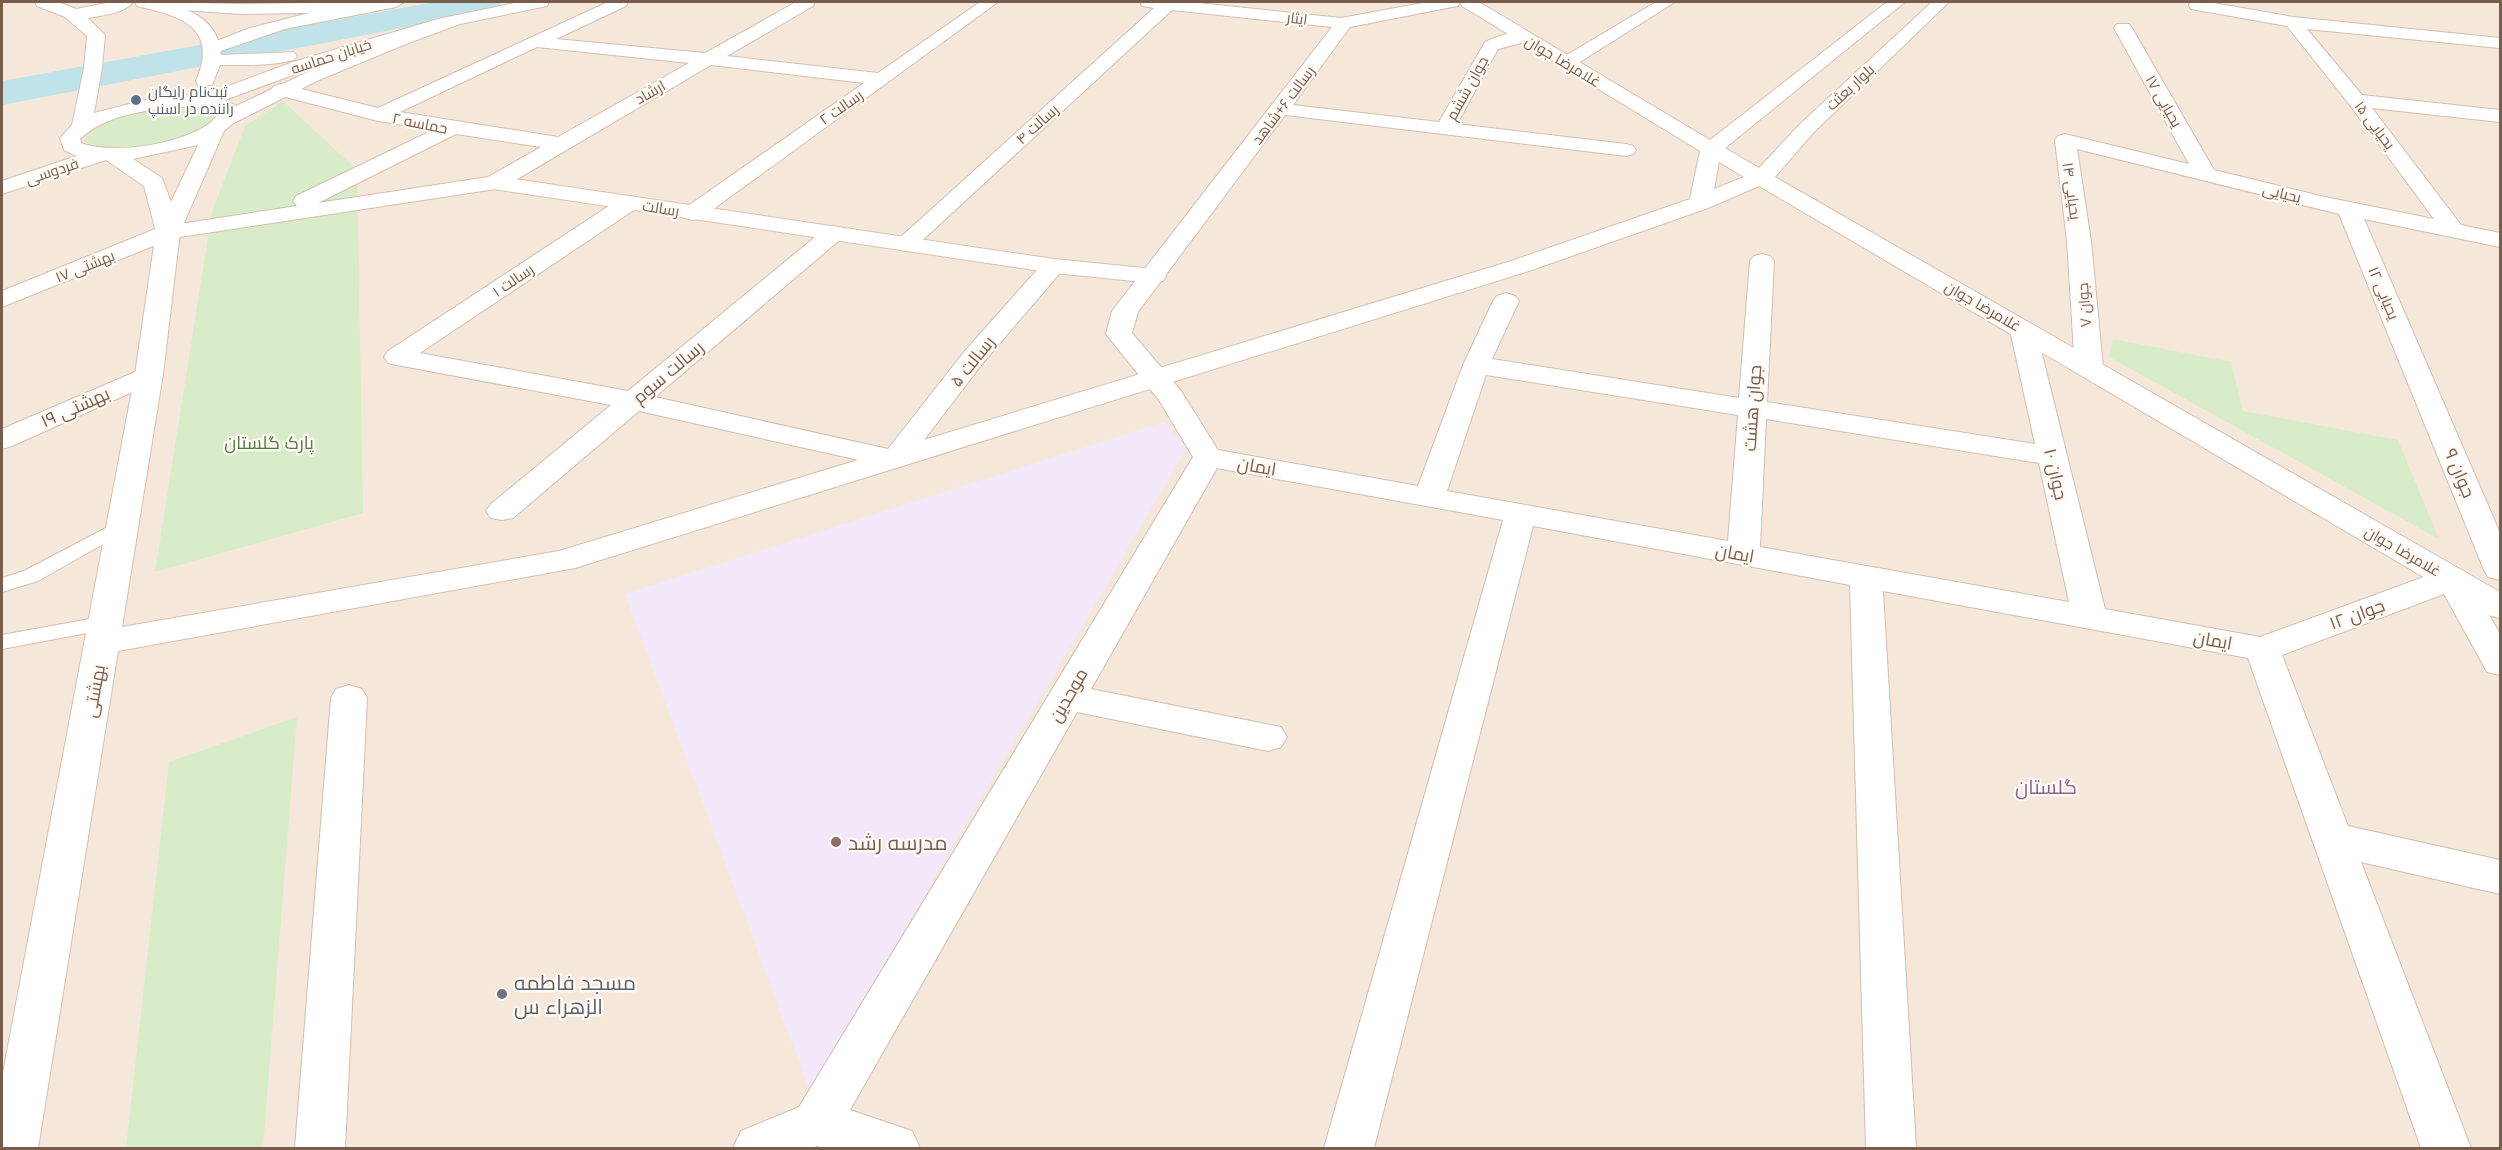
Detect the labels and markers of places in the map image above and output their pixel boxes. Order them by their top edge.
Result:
place label: ثبت‌نام رایگان راننده در اسنپ [148,82,234,119]
marker: ثبت‌نام رایگان راننده در اسنپ [129,93,143,107]
place label: مدرسه رشد [848,829,948,855]
marker: مدرسه رشد [829,835,843,849]
place label: مسجد فاطمه الزهراء س [514,969,636,1020]
marker: مسجد فاطمه الزهراء س [495,987,509,1001]

